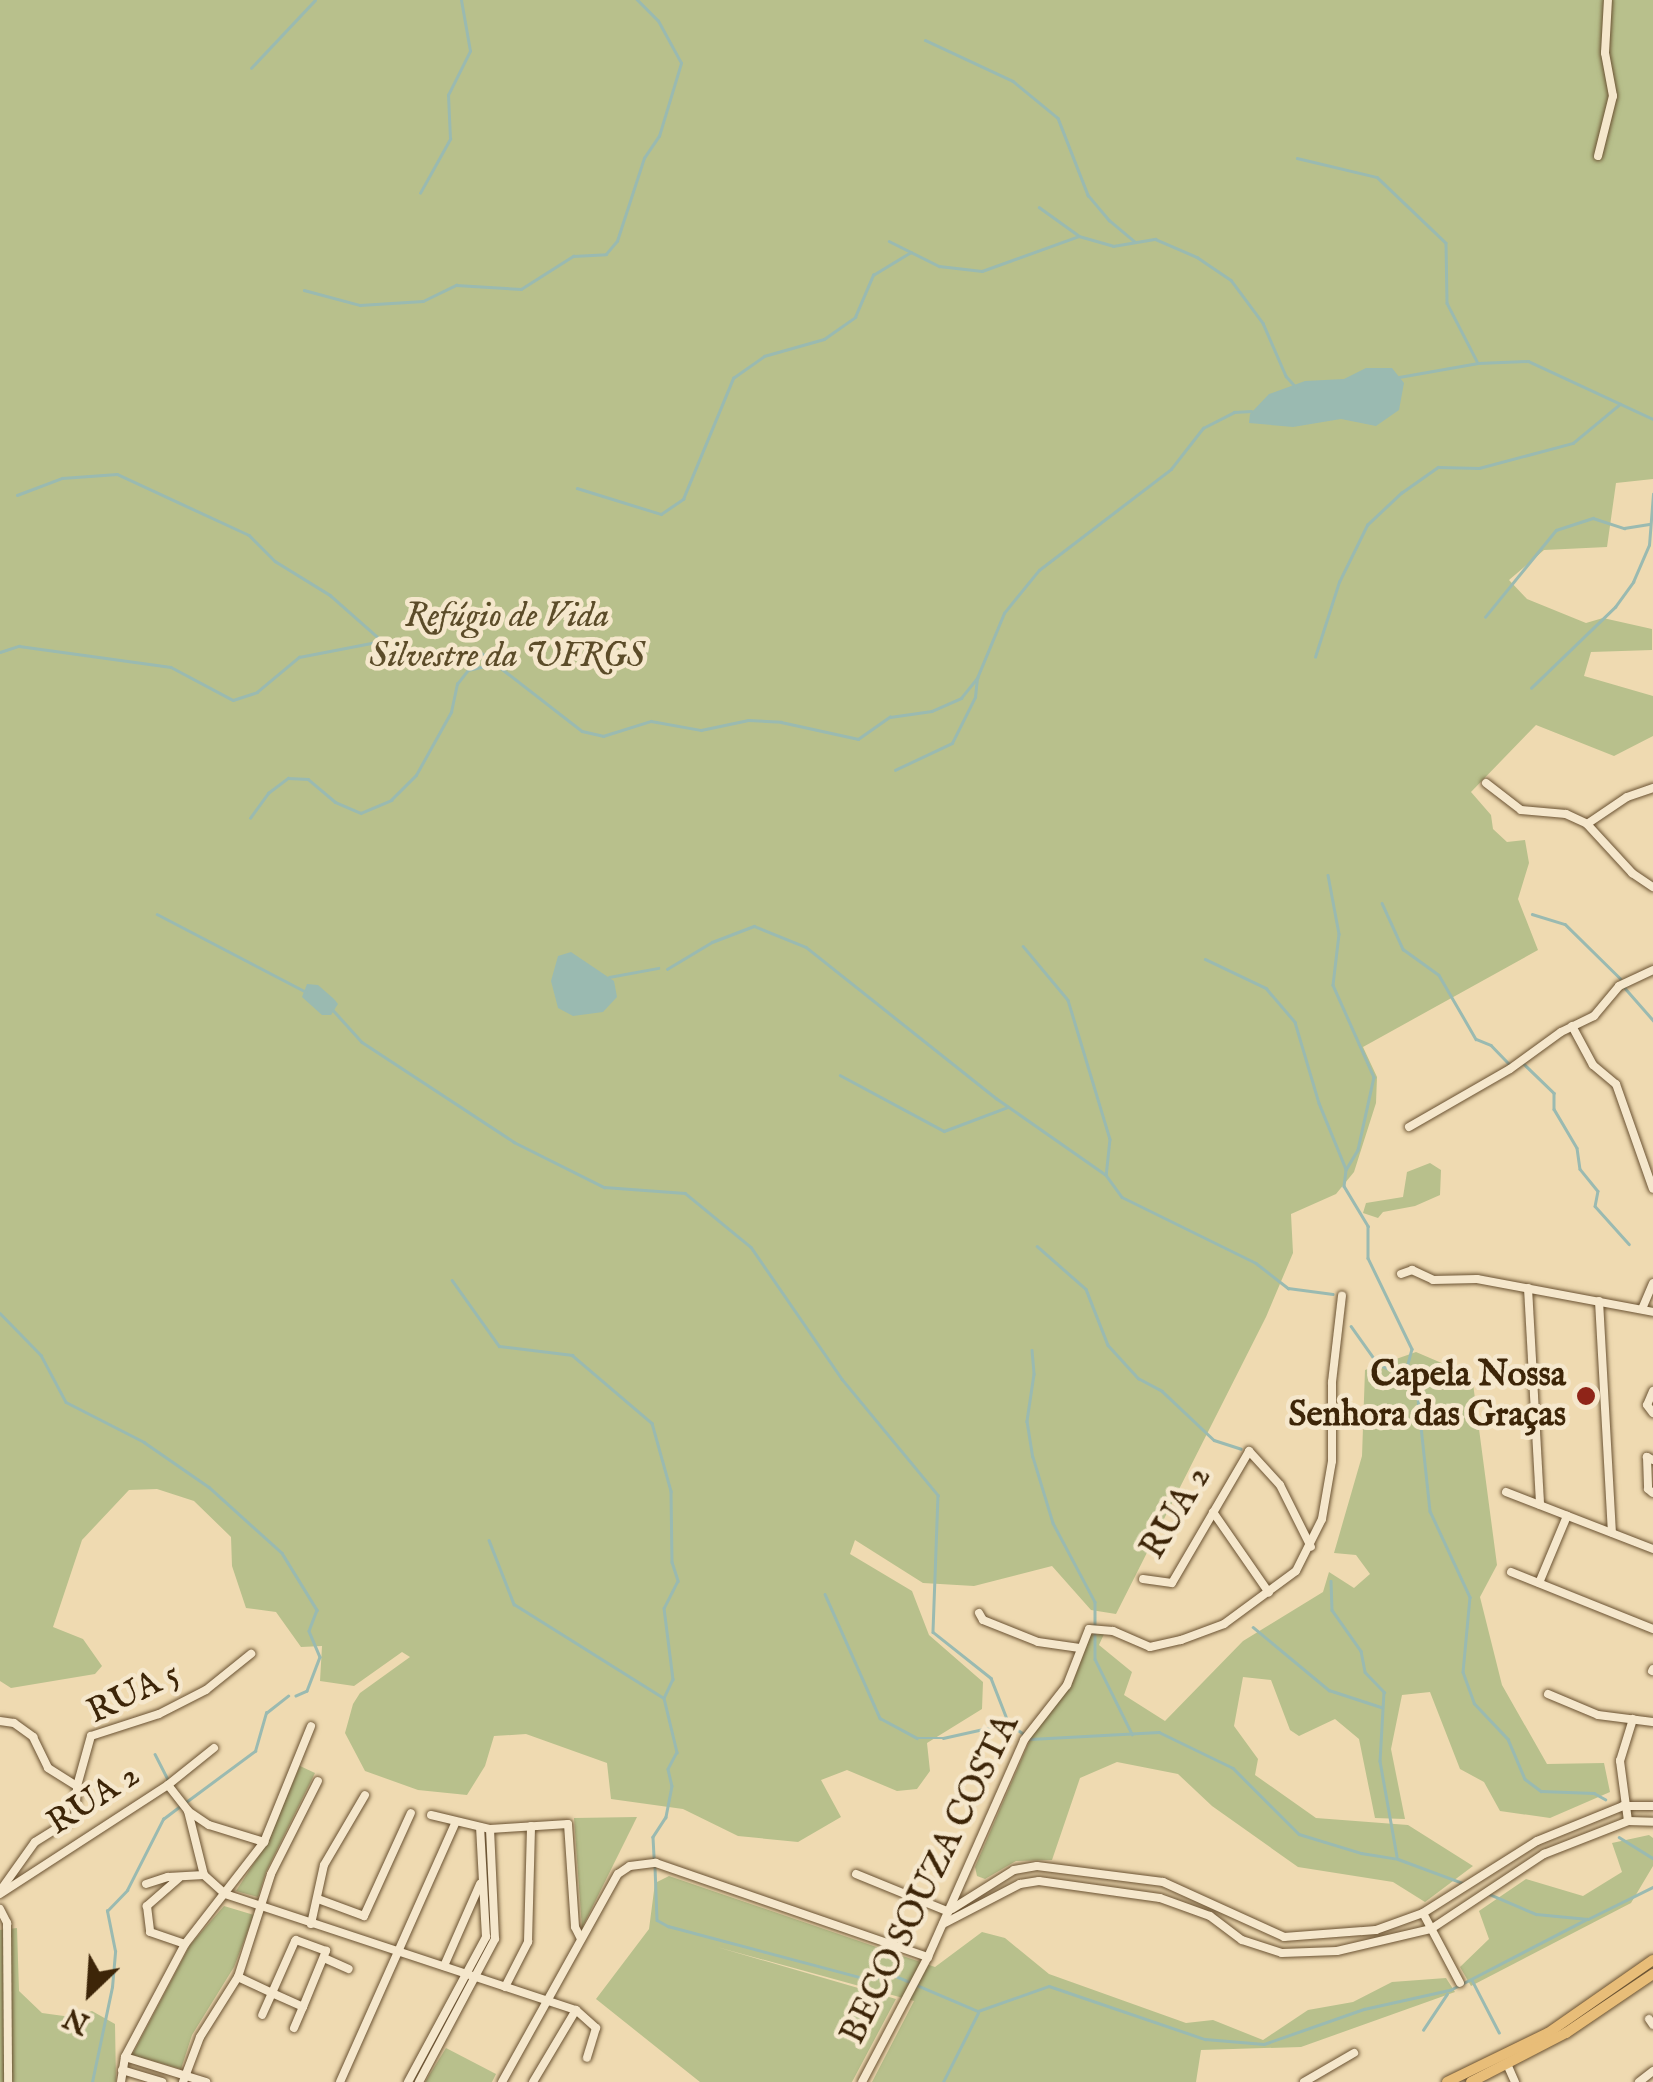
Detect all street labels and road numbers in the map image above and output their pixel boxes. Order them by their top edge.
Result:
street label: RUA 2 [1133,1459,1221,1567]
street label: RUA 5 [81,1654,187,1734]
street label: BECO SOUZA COSTA [833,1708,1029,2052]
street label: RUA 2 [40,1755,148,1845]

